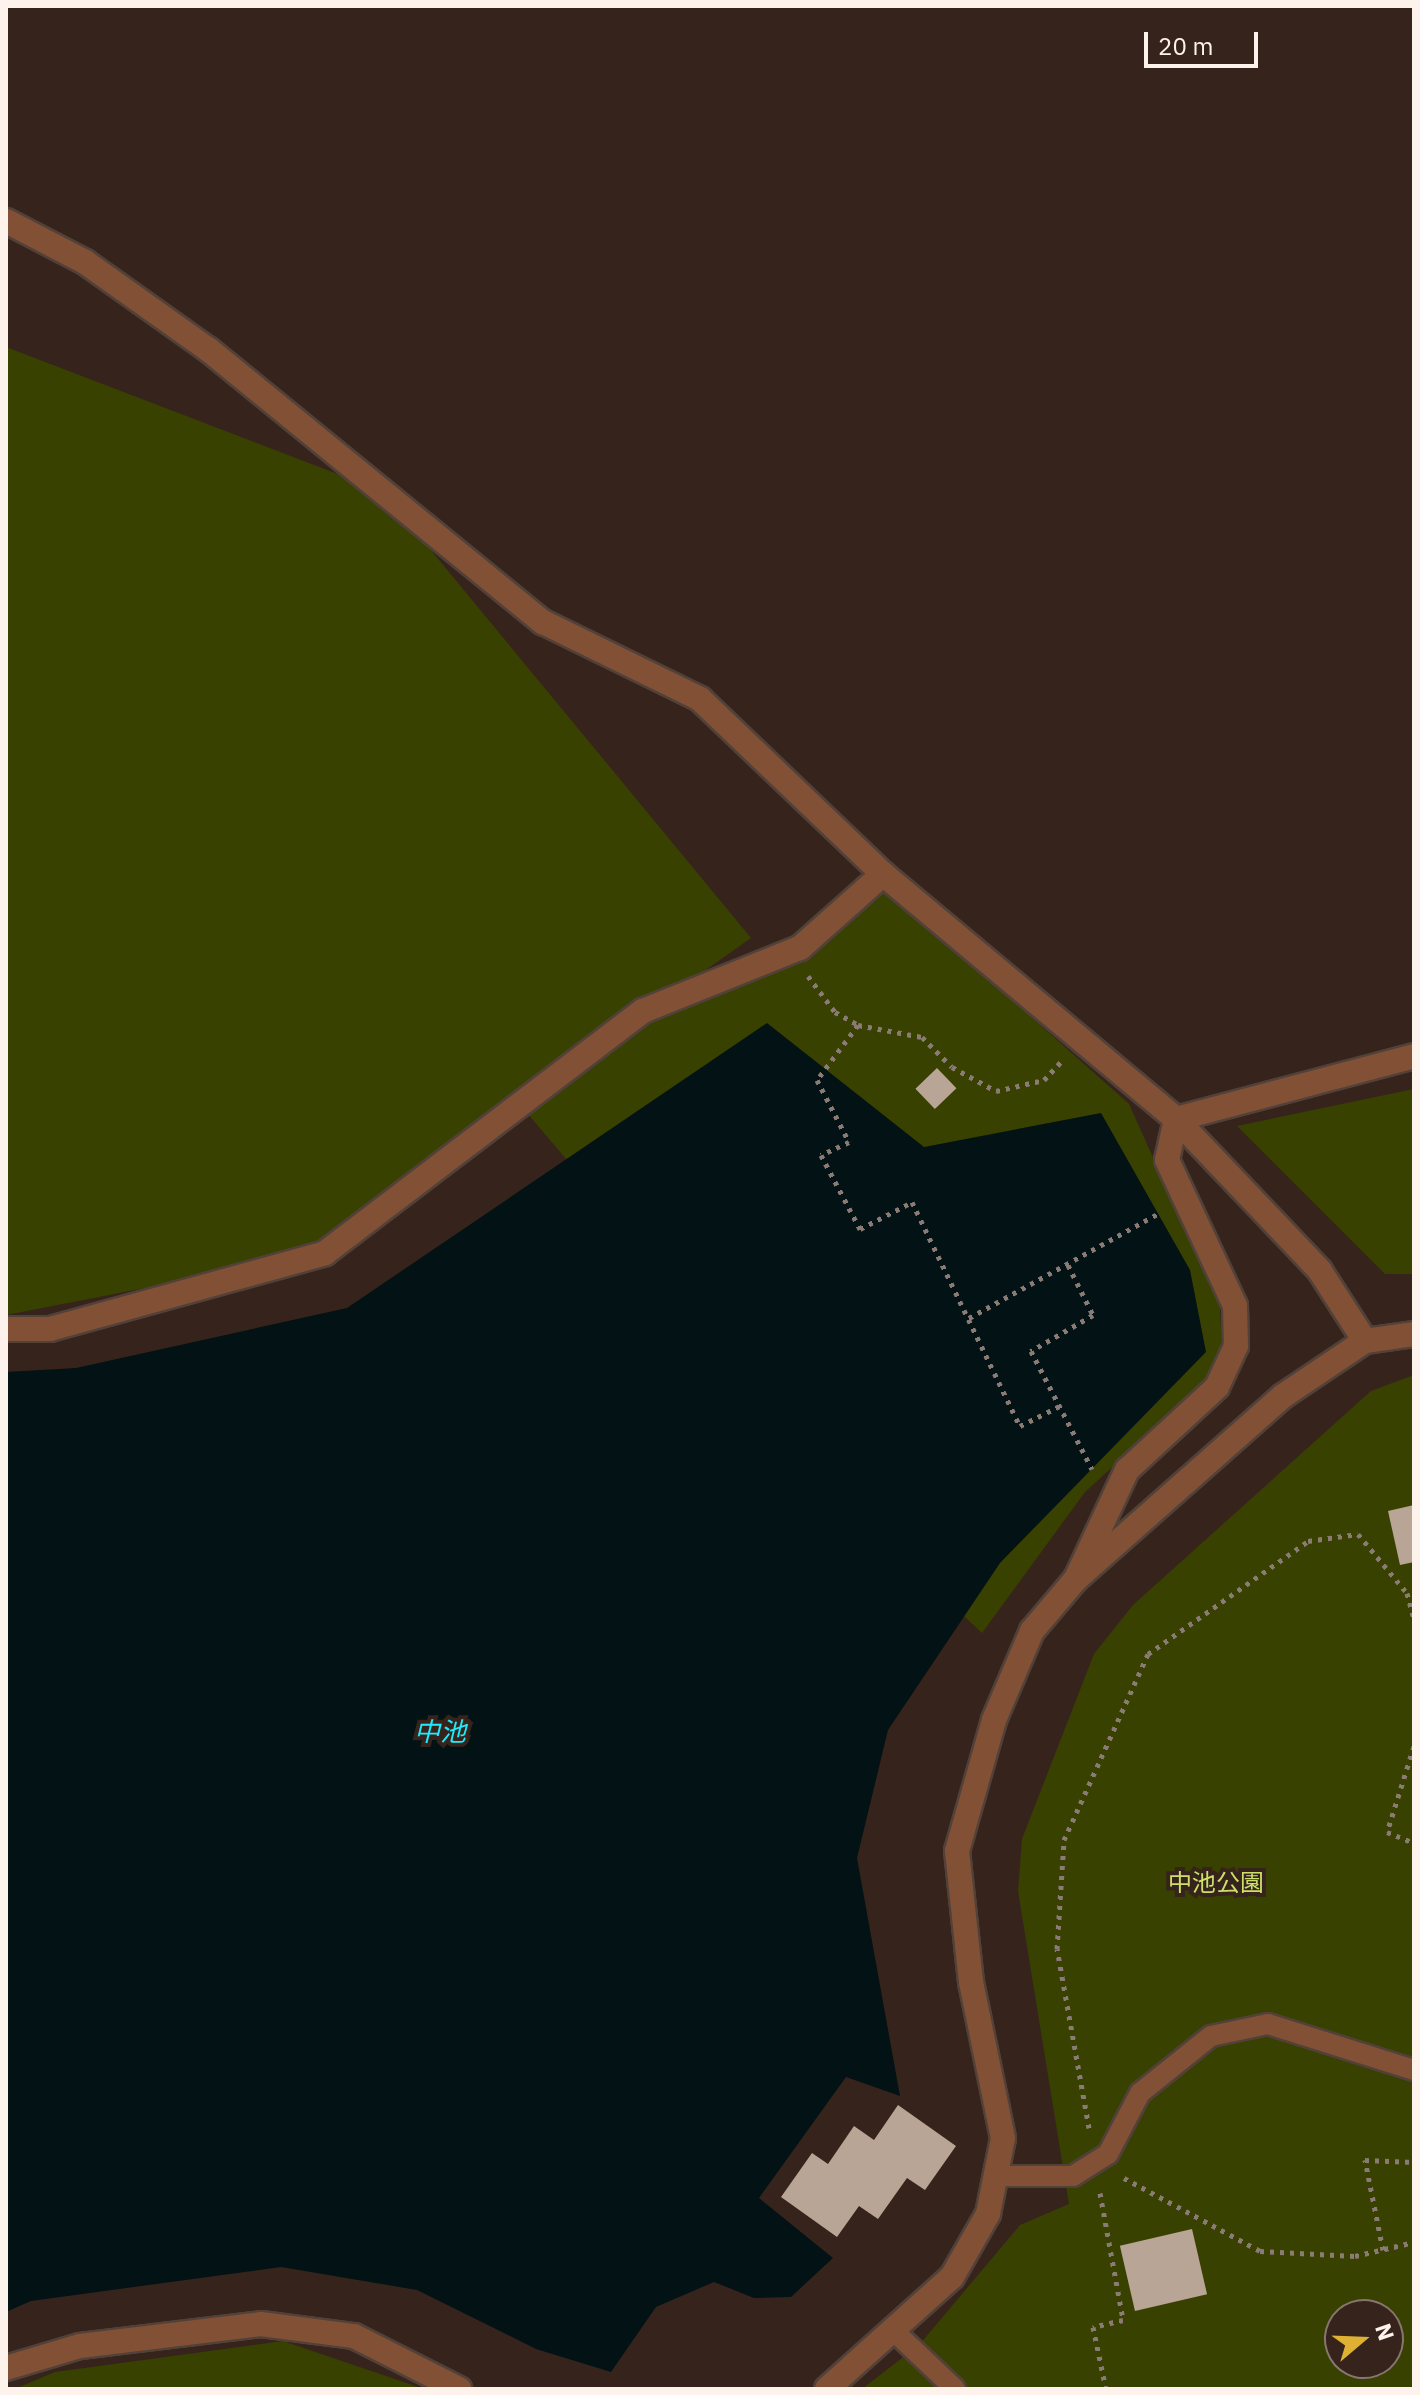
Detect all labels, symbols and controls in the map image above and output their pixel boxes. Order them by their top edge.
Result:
scale bar [1148,16,1262,66]
text: 20 m [1158,30,1213,62]
water label: 中池 [414,1716,466,1748]
park label: 中池公園 [1168,1869,1264,1897]
north arrow [1324,2299,1404,2379]
text: N [1369,2319,1402,2344]

